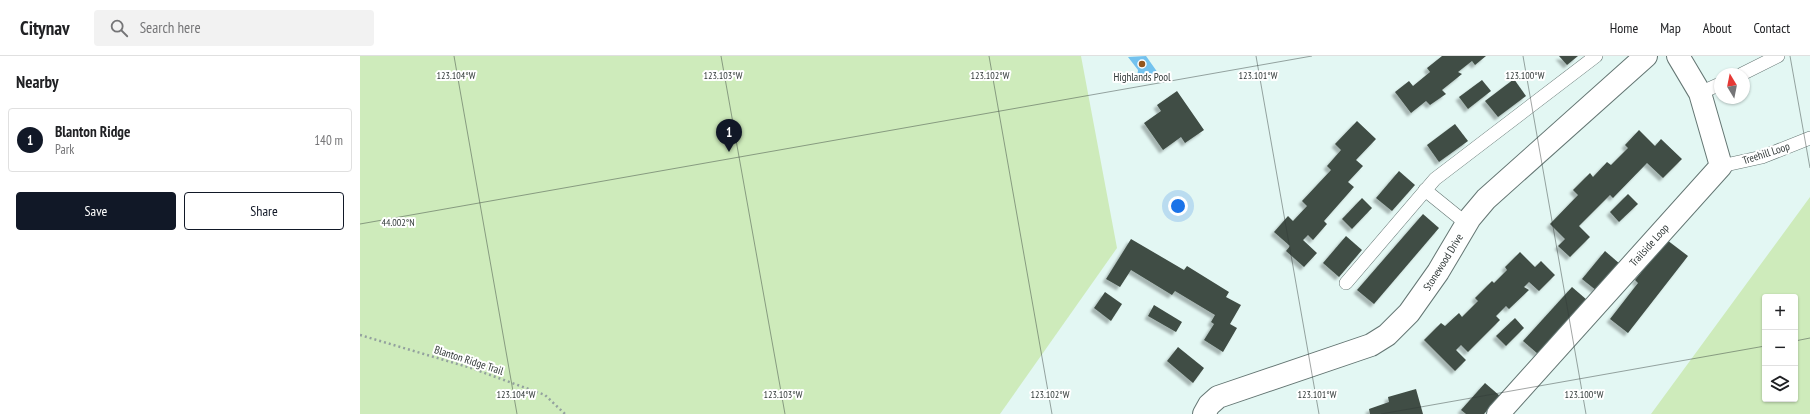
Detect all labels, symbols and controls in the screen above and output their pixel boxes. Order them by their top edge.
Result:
search box [94,10,374,46]
text: Citynav [20,16,70,40]
icon: search [108,17,130,39]
text: Search here [140,18,201,37]
text: Home [1610,19,1638,37]
text: Map [1660,19,1681,37]
text: About [1703,19,1732,37]
text: Contact [1754,19,1790,37]
marker: Highlands Pool [1137,59,1147,69]
north arrow [1714,68,1750,104]
text: 123.104°W [437,69,476,82]
text: 123.103°W [704,69,743,82]
text: 123.102°W [971,69,1010,82]
text: 123.101°W [1239,69,1278,82]
text: 123.100°W [1506,69,1545,82]
place label: Highlands Pool [1113,70,1171,84]
text: Nearby [16,71,59,93]
pin: 1 [716,119,742,152]
text: Blanton Ridge [55,122,130,141]
text: 1 [27,132,33,149]
text: 140 m [314,132,343,149]
street label: Treehill Loop [1741,139,1792,167]
text: Park [55,141,74,158]
button: Save [16,192,176,230]
button: Share [184,192,344,230]
your location [1168,196,1188,216]
text: 44.002°N [381,216,415,229]
street label: Trailside Loop [1626,221,1672,269]
street label: Stonewood Drive [1420,230,1466,293]
map controls [1762,294,1798,402]
button: + [1762,294,1798,330]
button: − [1762,330,1798,366]
street label: Blanton Ridge Trail [433,342,506,378]
button: layers [1762,366,1798,402]
text: 123.104°W [497,388,536,401]
text: 123.103°W [764,388,803,401]
text: 123.102°W [1031,388,1070,401]
text: 123.101°W [1298,388,1337,401]
text: 123.100°W [1565,388,1604,401]

